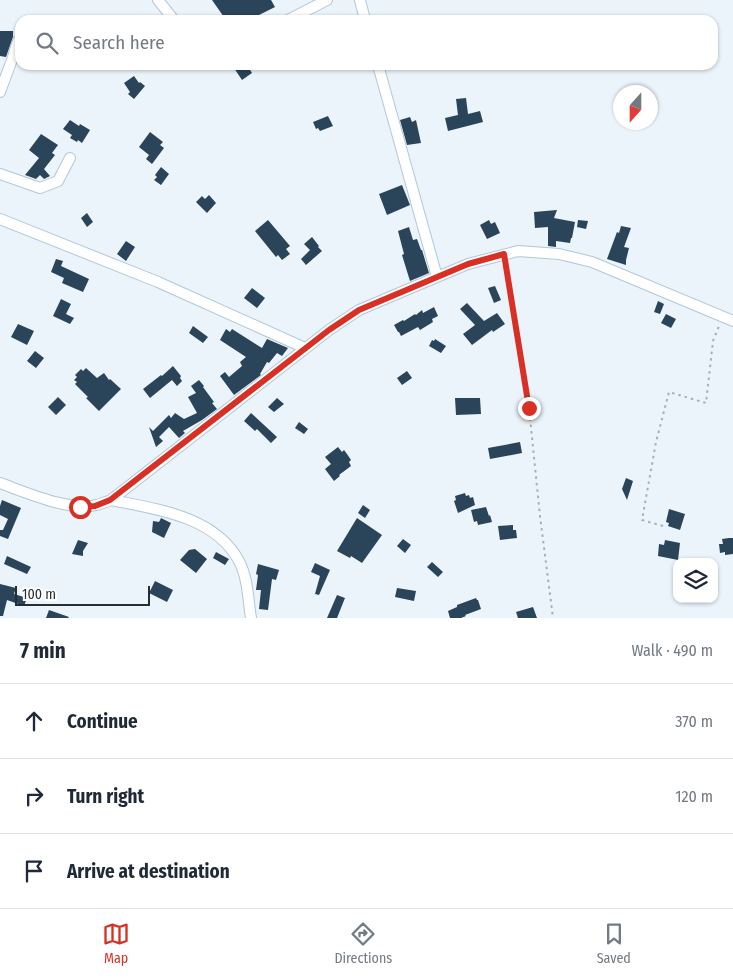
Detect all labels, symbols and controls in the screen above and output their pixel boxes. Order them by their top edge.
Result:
search box [15,15,718,70]
icon: search [33,29,61,57]
text: Search here [73,31,165,54]
north arrow [613,85,658,130]
route end [518,397,541,420]
route start [69,496,92,519]
map controls [673,558,718,603]
button: layers [673,558,718,603]
scale bar [15,583,150,606]
text: 100 m [22,586,56,603]
text: 7 min [20,638,66,664]
text: Walk · 490 m [632,641,713,660]
icon: ahead [20,707,48,735]
text: Continue [67,710,138,733]
text: 370 m [675,712,713,731]
icon: right [20,782,48,810]
text: Turn right [67,785,144,808]
text: 120 m [675,787,713,806]
icon: arrive [20,857,48,885]
text: Arrive at destination [67,860,230,883]
tab: Map [102,920,130,967]
tab: Directions [334,920,392,967]
tab: Saved [597,920,631,967]

